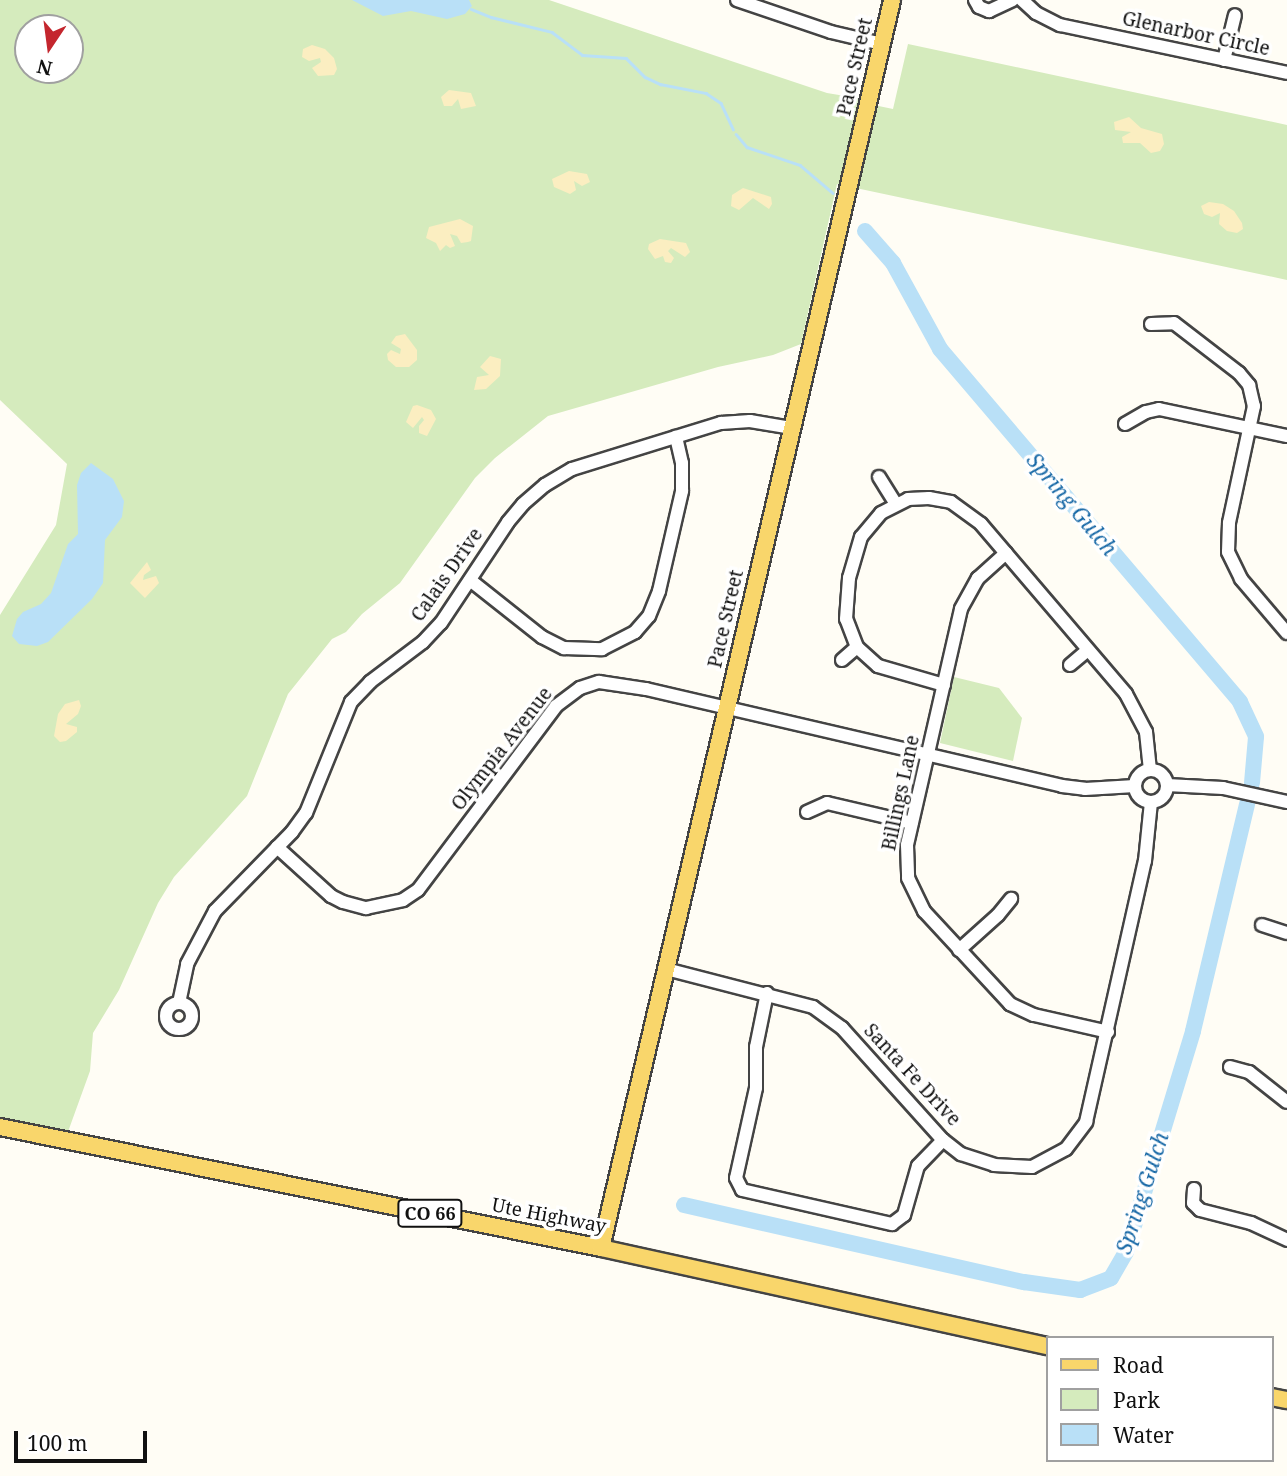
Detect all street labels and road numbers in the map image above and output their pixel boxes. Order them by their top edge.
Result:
street label: Glenarbor Circle [1120,7,1272,61]
street label: Pace Street [833,16,877,118]
street label: Calais Drive [407,524,487,626]
street label: Pace Street [704,568,748,670]
street label: Olympia Avenue [447,683,557,815]
street label: Billings Lane [878,733,924,853]
street label: Santa Fe Drive [859,1019,965,1131]
street label: Ute Highway [490,1194,608,1238]
road number: CO 66 [397,1198,463,1228]

